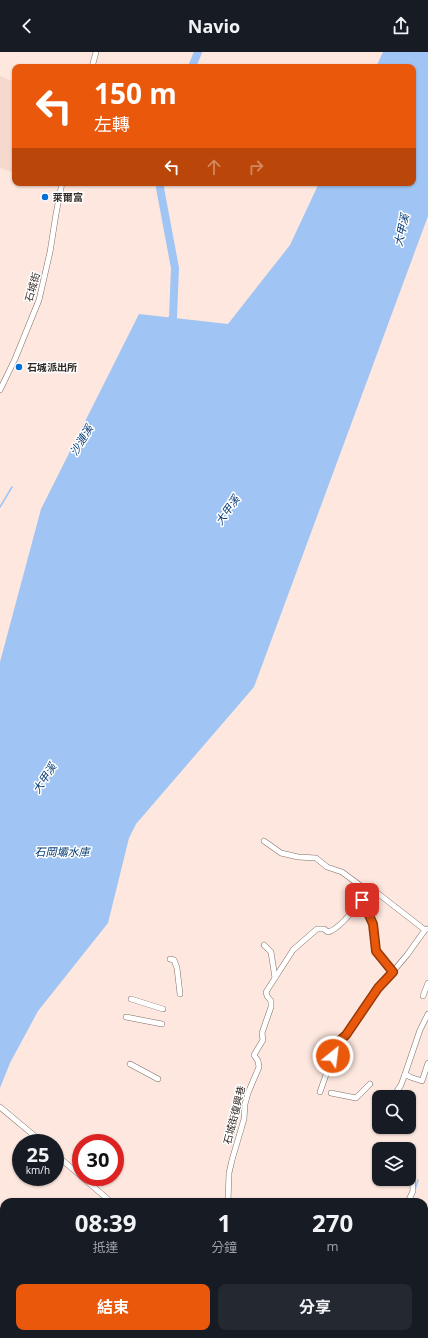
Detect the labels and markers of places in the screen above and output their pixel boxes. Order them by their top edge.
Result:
place label: 萊爾富 [53,190,83,204]
marker: 萊爾富 [40,192,50,202]
place label: 石城派出所 [27,360,77,374]
marker: 石城派出所 [14,362,24,372]
pin [345,883,379,917]

